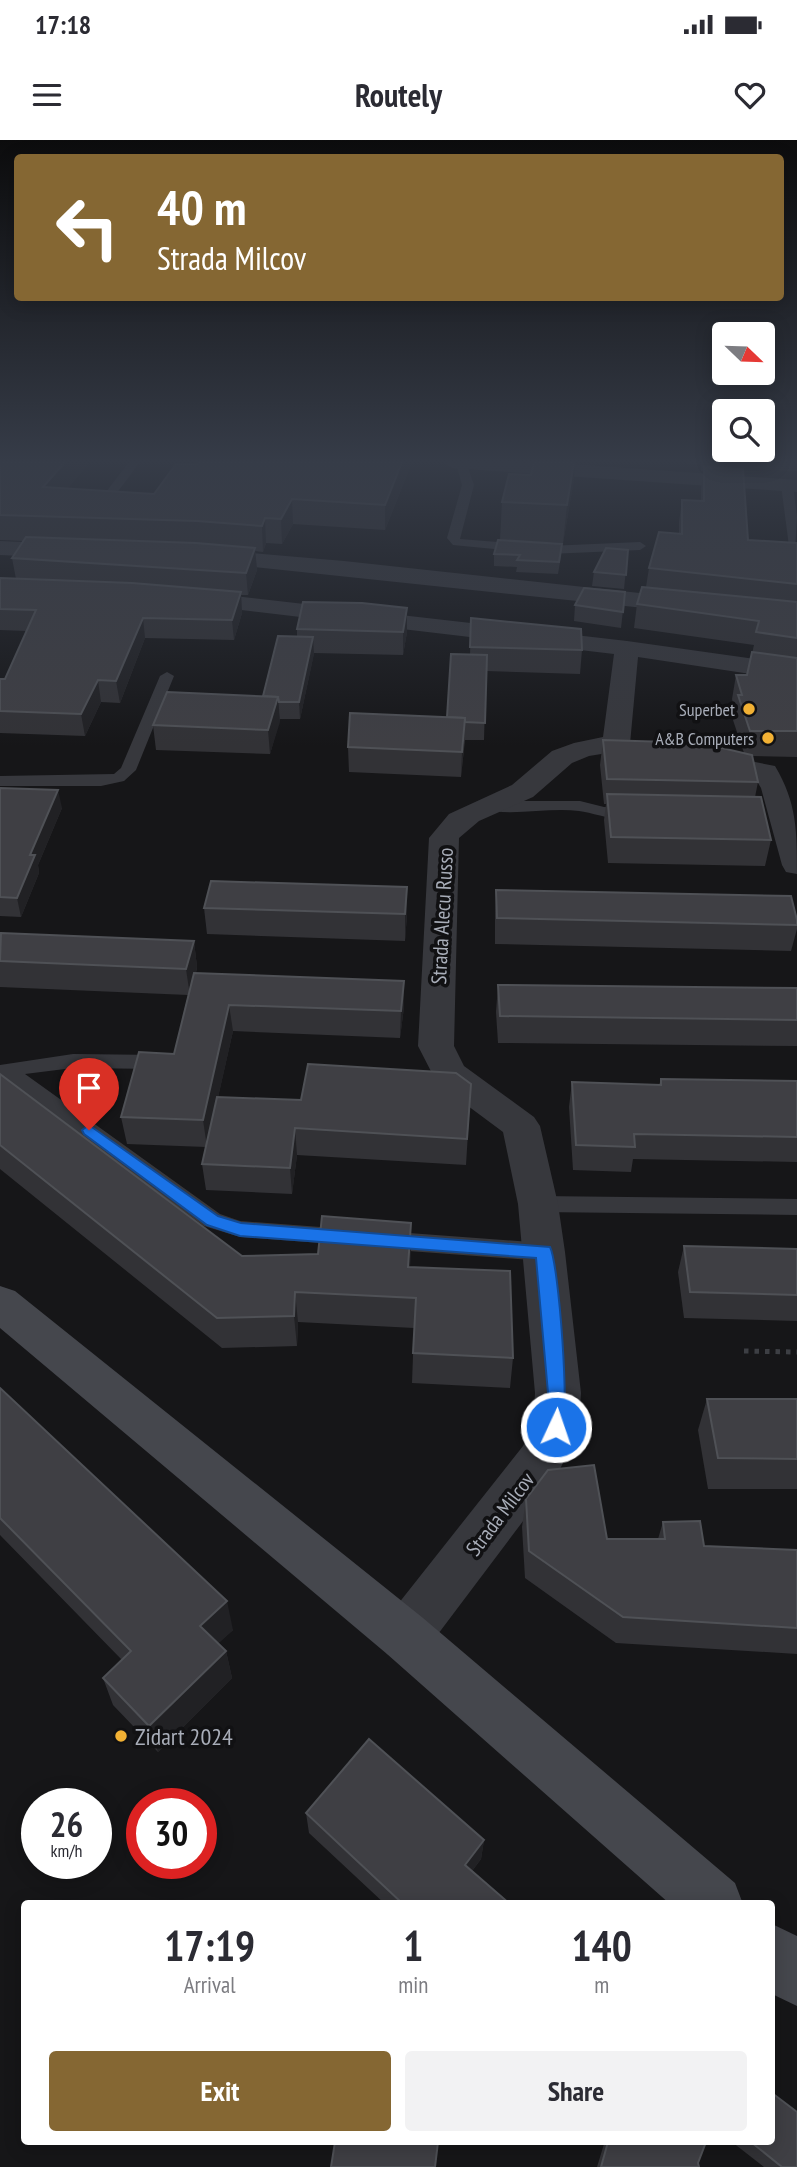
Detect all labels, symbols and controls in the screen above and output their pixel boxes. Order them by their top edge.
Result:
text: 17:18 [35,8,91,41]
text: Routely [355,74,442,116]
icon: menu [28,76,66,114]
icon: heart [731,76,769,114]
text: 40 m [157,175,246,239]
icon: left [42,182,133,273]
text: Strada Milcov [157,237,306,279]
north arrow [712,322,775,385]
map controls [712,322,775,462]
button: search [712,399,775,462]
place label: Superbet [679,698,735,721]
marker: Superbet [741,701,757,717]
place label: A&B Computers [655,727,754,750]
marker: A&B Computers [760,730,776,746]
street label: Strada Alecu Russo [425,847,459,985]
pin [59,1058,119,1130]
icon: arrive [70,1069,108,1107]
position arrow [519,1390,593,1464]
street label: Strada Milcov [460,1466,541,1561]
place label: Zidart 2024 [135,1721,233,1752]
marker: Zidart 2024 [113,1728,129,1744]
speed limit sign: 30 [126,1788,217,1879]
text: 26 [50,1801,83,1847]
text: km/h [51,1839,82,1862]
text: 17:19 [164,1918,255,1973]
text: 1 [403,1918,423,1973]
text: 140 [572,1918,632,1973]
text: Arrival [184,1970,236,1999]
text: min [398,1970,428,1999]
text: m [594,1970,609,1999]
button: Exit [49,2051,391,2131]
button: Share [405,2051,747,2131]

